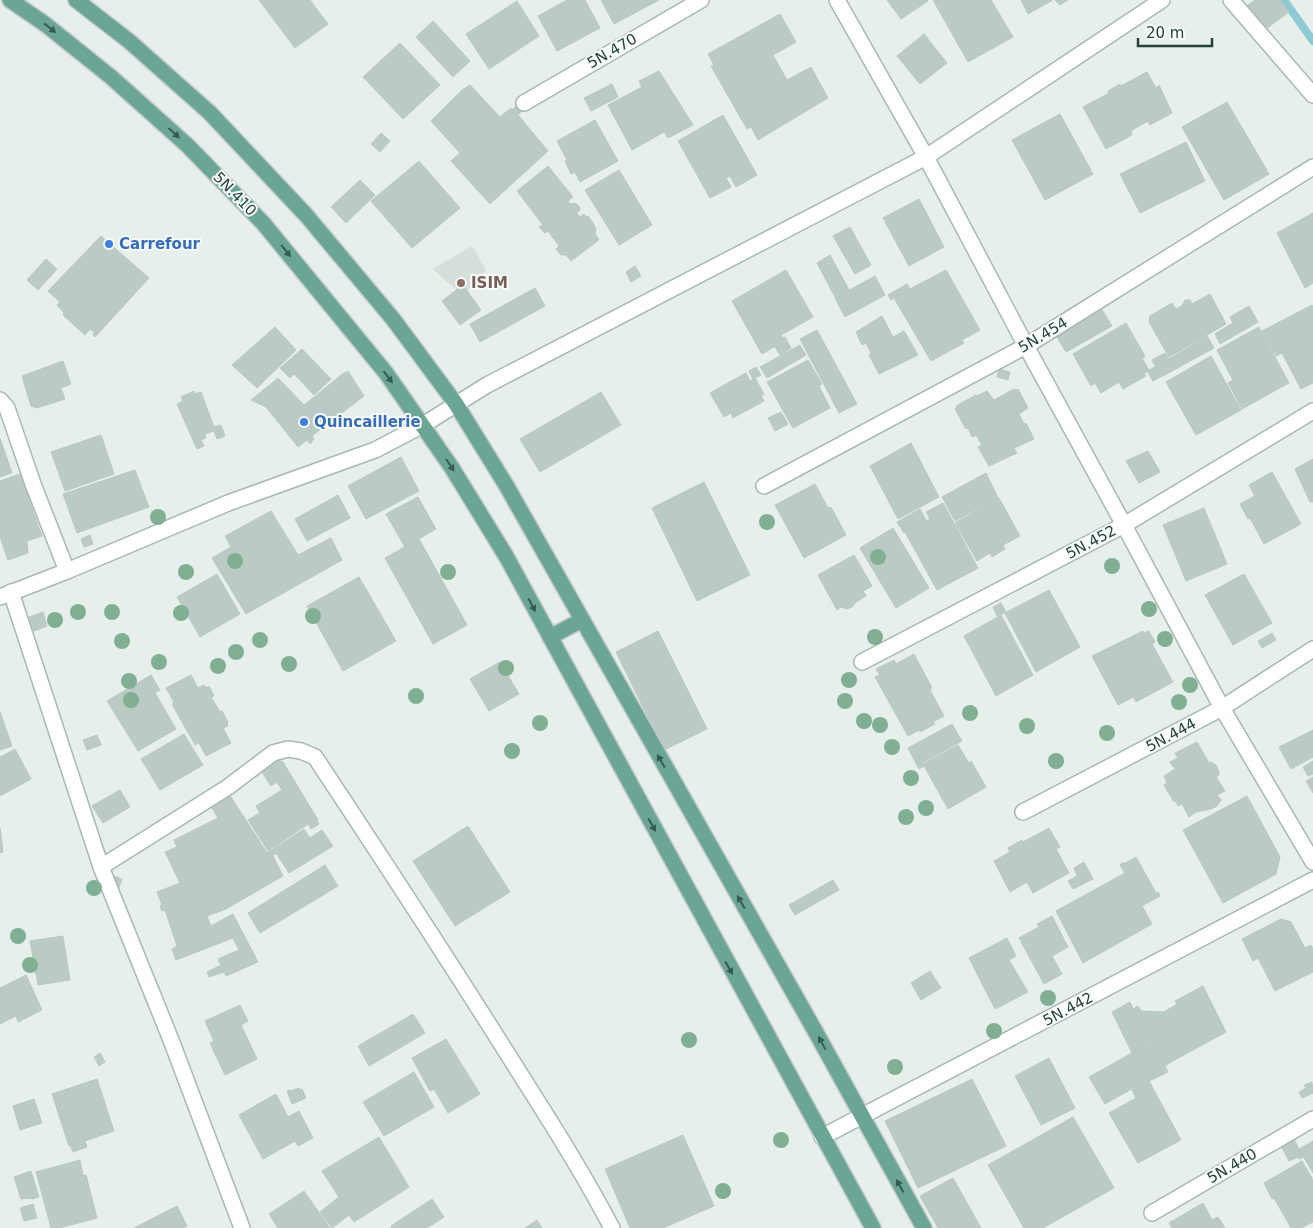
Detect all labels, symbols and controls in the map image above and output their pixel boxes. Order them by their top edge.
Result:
scale bar [1138,15,1212,47]
one-way arrow [43,23,57,33]
text: 20 m [1146,24,1184,42]
street label: 5N.470 [584,30,640,72]
one-way arrow [167,127,179,139]
street label: 5N.410 [210,168,260,220]
place label: Carrefour [119,235,201,253]
marker: Carrefour [103,238,115,250]
one-way arrow [280,244,291,257]
place label: ISIM [471,274,508,292]
marker: ISIM [455,277,467,289]
street label: 5N.454 [1015,313,1071,357]
one-way arrow [383,370,394,383]
place label: Quincaillerie [314,413,421,431]
marker: Quincaillerie [298,416,310,428]
one-way arrow [446,458,455,472]
street label: 5N.452 [1063,521,1119,563]
one-way arrow [528,598,536,613]
street label: 5N.444 [1143,714,1199,756]
one-way arrow [656,754,665,767]
one-way arrow [647,818,656,832]
one-way arrow [737,895,746,909]
one-way arrow [725,960,733,975]
street label: 5N.442 [1040,988,1096,1030]
one-way arrow [817,1037,826,1050]
street label: 5N.440 [1204,1145,1260,1187]
one-way arrow [896,1178,904,1193]

